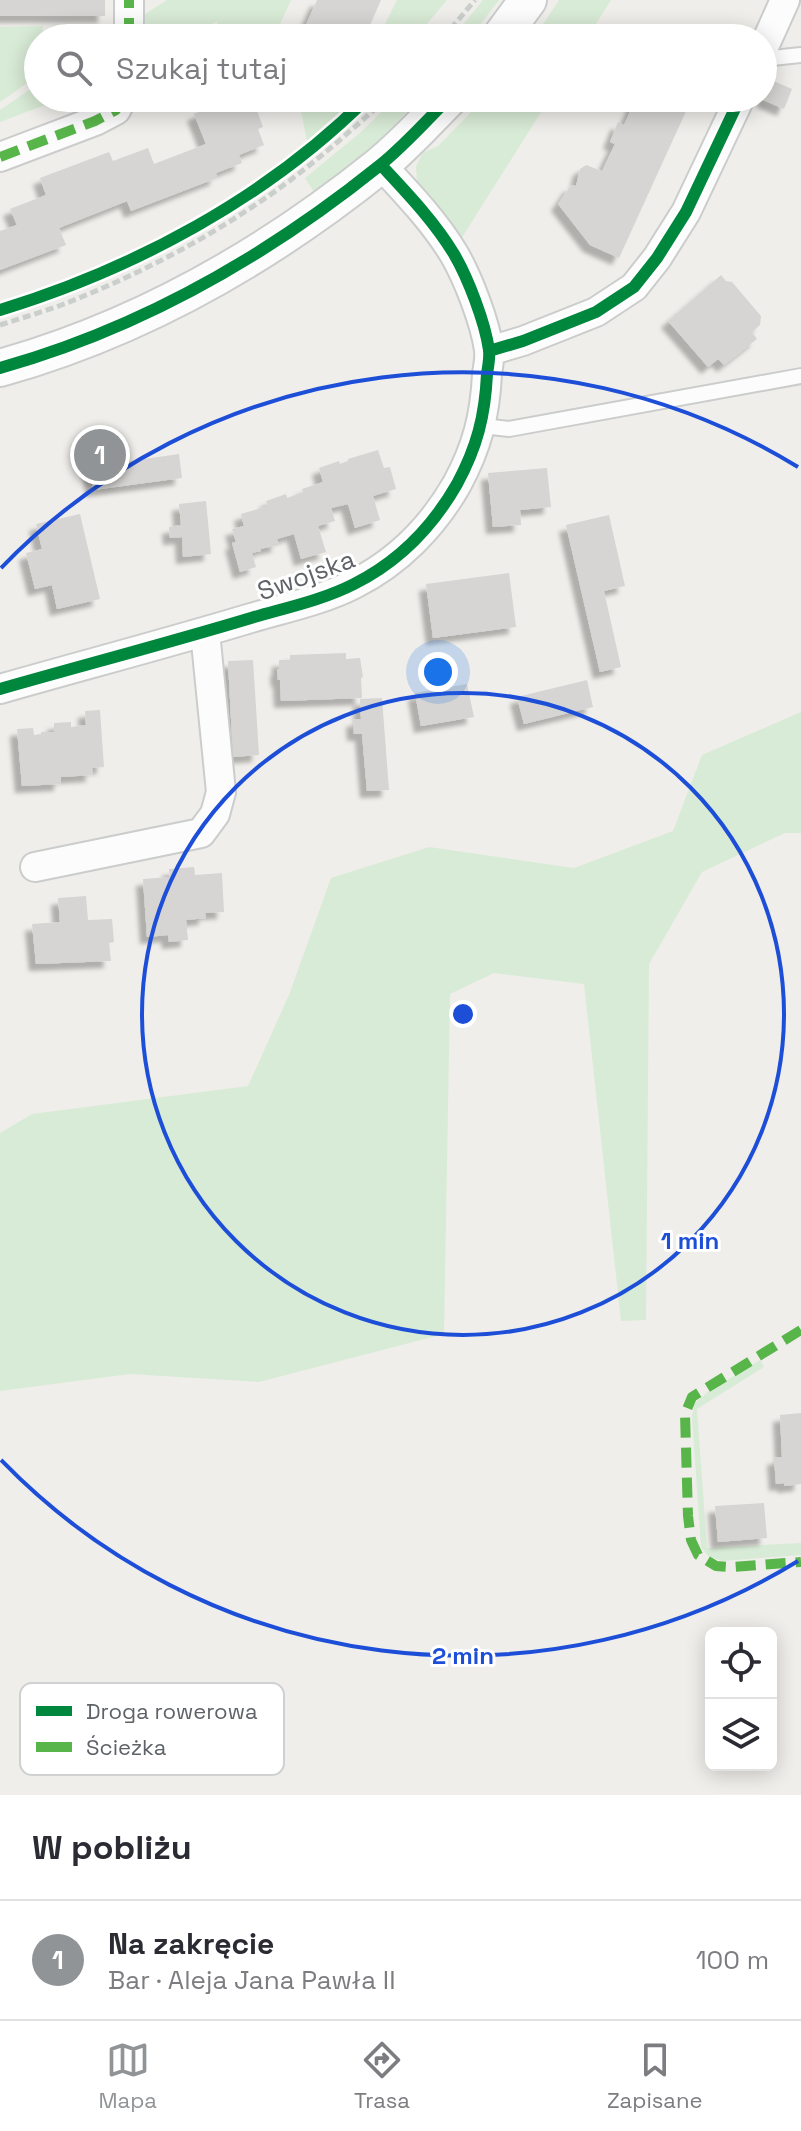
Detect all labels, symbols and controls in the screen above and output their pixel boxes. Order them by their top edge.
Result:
search box [24,24,777,112]
icon: search [52,46,96,90]
text: Szukaj tutaj [116,49,287,88]
pin: 1 [74,425,126,485]
street label: Swojska [253,542,359,608]
your location [418,652,458,692]
centre of rings [449,1000,477,1028]
text: 1 min [661,1225,719,1256]
map controls [705,1627,777,1771]
button: locate [705,1627,777,1699]
text: 2 min [432,1640,494,1671]
legend [20,1683,284,1775]
text: Droga rowerowa [86,1697,258,1725]
button: layers [705,1699,777,1771]
text: Ścieżka [86,1733,167,1761]
text: W pobliżu [32,1826,192,1869]
text: Na zakręcie [108,1924,274,1963]
text: 1 [52,1943,64,1977]
text: 100 m [696,1943,769,1977]
text: Bar · Aleja Jana Pawła II [108,1963,396,1997]
tab: Mapa [99,2038,157,2114]
tab: Trasa [354,2038,410,2114]
tab: Zapisane [607,2038,703,2114]

